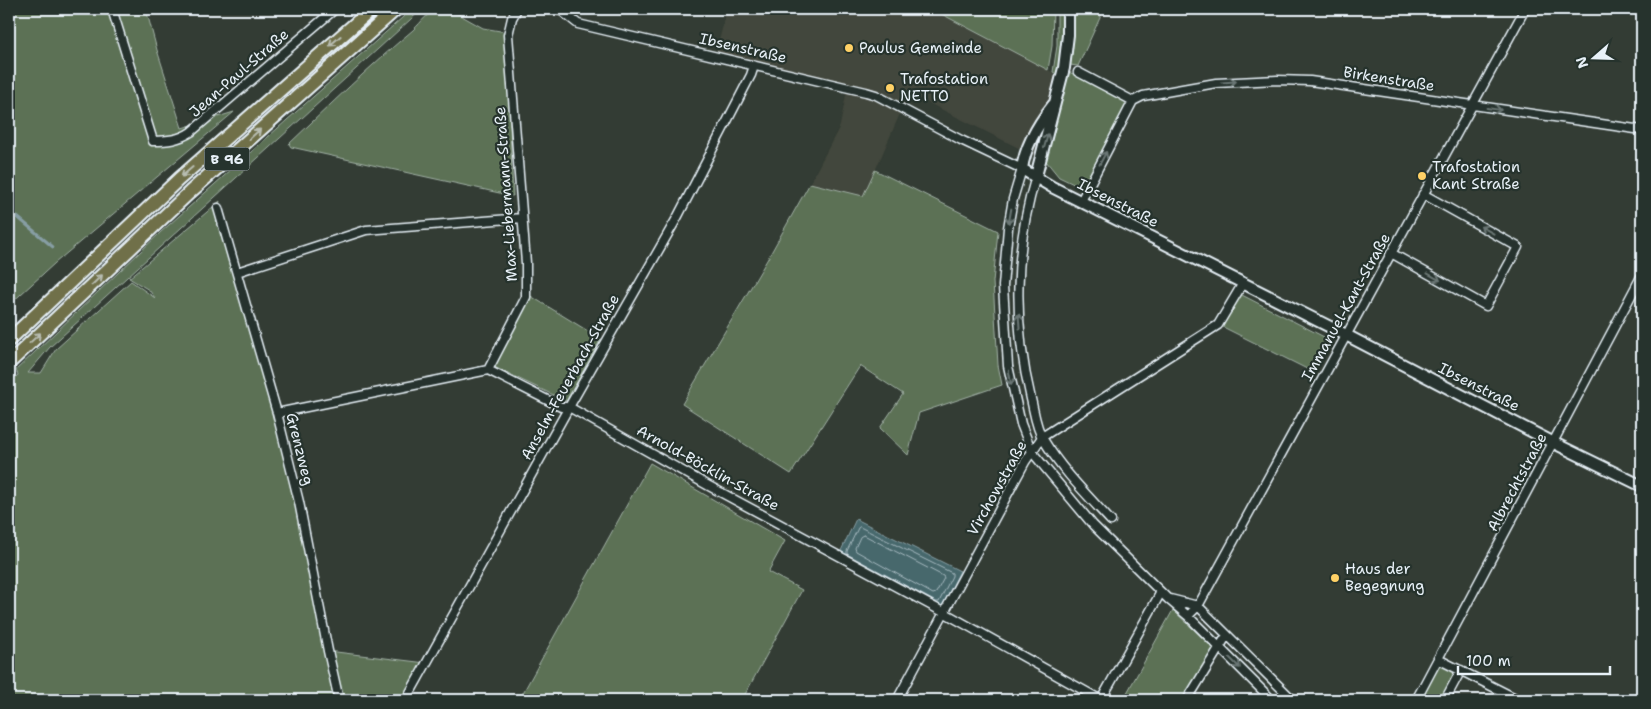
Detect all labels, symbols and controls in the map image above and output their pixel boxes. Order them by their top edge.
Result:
street label: Jean-Paul-Straße [185,24,293,122]
street label: Ibsenstraße [697,28,789,68]
north arrow [1568,32,1618,82]
one-way arrow [329,35,342,47]
place label: Paulus Gemeinde [859,38,982,58]
marker: Paulus Gemeinde [843,42,855,54]
text: N [1571,54,1592,71]
street label: Birkenstraße [1342,62,1436,96]
place label: Trafostation NETTO [900,69,988,106]
one-way arrow [1221,77,1237,86]
marker: Trafostation NETTO [884,82,896,94]
one-way arrow [1486,104,1502,114]
street label: Max-Liebermann-Straße [490,106,522,282]
one-way arrow [248,128,261,140]
one-way arrow [1041,133,1051,149]
road number: B 96 [204,148,250,170]
one-way arrow [1099,151,1108,166]
place label: Trafostation Kant Straße [1432,157,1520,194]
one-way arrow [181,166,194,178]
marker: Trafostation Kant Straße [1416,170,1428,182]
street label: Ibsenstraße [1074,174,1162,232]
one-way arrow [1005,208,1015,224]
one-way arrow [1479,225,1494,235]
street label: Immanuel-Kant-Straße [1297,229,1395,385]
one-way arrow [1426,272,1441,282]
one-way arrow [91,274,103,286]
street label: Anselm-Feuerbach-Straße [516,291,624,463]
one-way arrow [1015,313,1024,329]
one-way arrow [29,332,42,344]
street label: Ibsenstraße [1435,358,1523,416]
one-way arrow [1006,369,1016,385]
street label: Grenzweg [281,411,319,487]
street label: Arnold-Böcklin-Straße [633,420,783,516]
street label: Albrechtstraße [1483,429,1551,535]
street label: Virchowstraße [963,437,1031,539]
place label: Haus der Begegnung [1345,559,1425,596]
marker: Haus der Begegnung [1329,572,1341,584]
scale bar [1458,644,1611,676]
text: 100 m [1466,651,1511,671]
one-way arrow [1229,657,1241,669]

